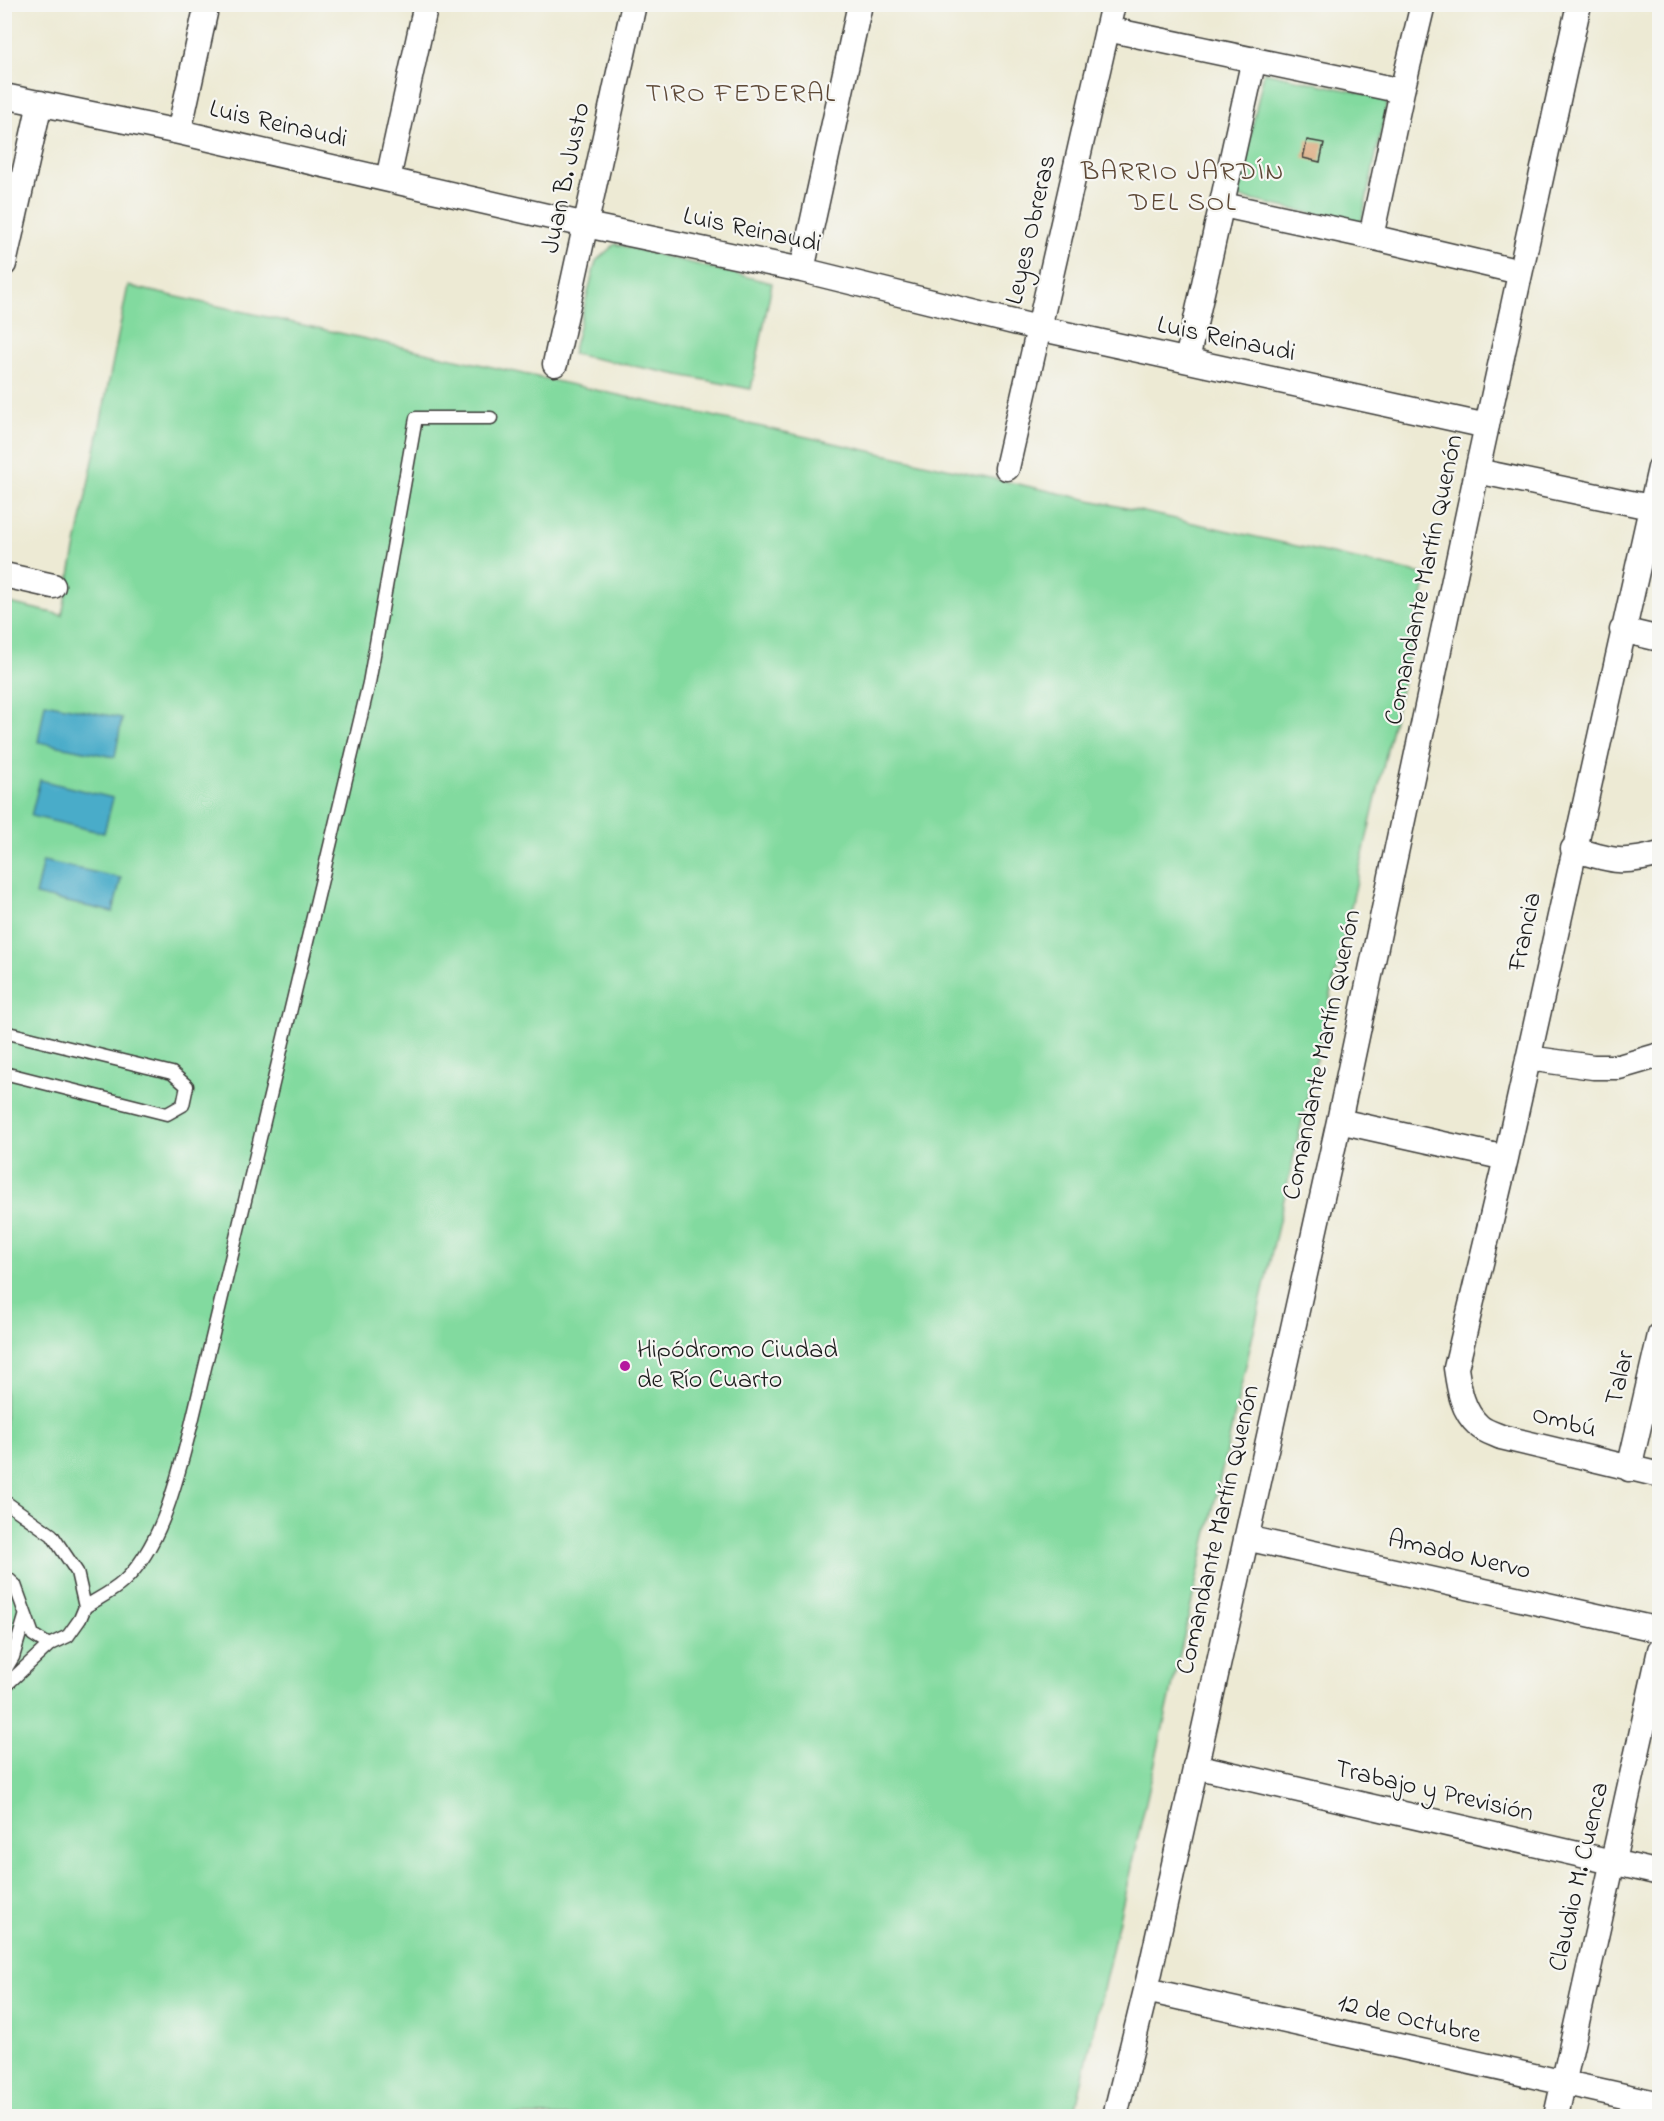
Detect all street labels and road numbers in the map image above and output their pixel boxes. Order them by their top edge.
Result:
street label: Luis Reinaudi [205,91,351,159]
street label: Juan B. Justo [532,99,602,257]
street label: Leyes Obreras [996,151,1068,309]
street label: Luis Reinaudi [679,198,825,264]
street label: Luis Reinaudi [1153,307,1299,373]
street label: Comandante Martín Quenón [1376,431,1474,729]
street label: Francia [1499,889,1553,976]
street label: Comandante Martín Quenón [1274,906,1372,1204]
street label: Talar [1596,1346,1646,1409]
street label: Comandante Martín Quenón [1167,1381,1271,1679]
street label: Ombú [1527,1397,1601,1449]
street label: Amado Nervo [1384,1521,1534,1591]
street label: Trabajo y Previsión [1331,1751,1537,1833]
street label: Claudio M. Cuenca [1540,1778,1620,1976]
street label: 12 de Octubre [1334,1985,1485,2055]

